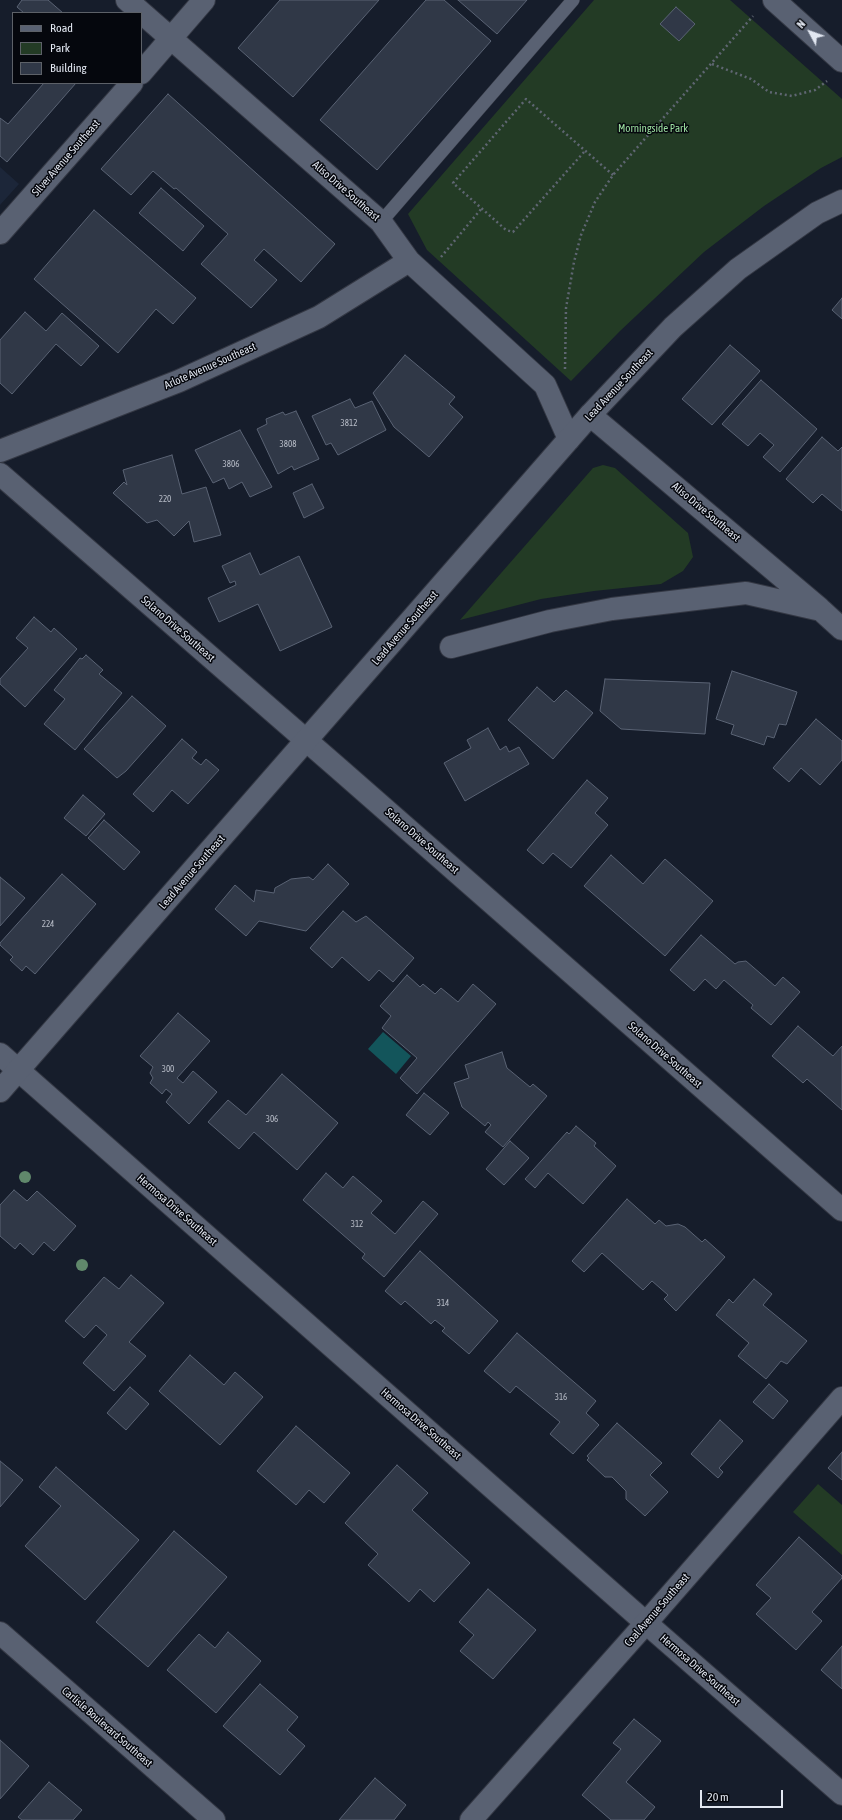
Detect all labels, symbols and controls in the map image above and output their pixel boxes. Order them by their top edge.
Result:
legend [12,12,142,84]
north arrow [790,12,830,52]
text: N [794,18,808,31]
text: Road [50,21,73,35]
text: Park [50,41,70,55]
text: Building [50,61,87,75]
street label: Silver Avenue Southeast [29,117,103,199]
park label: Morningside Park [618,122,688,136]
street label: Aliso Drive Southeast [310,158,382,224]
street label: Arlote Avenue Southeast [162,340,258,392]
street label: Lead Avenue Southeast [582,346,656,424]
house number: 3812 [341,418,357,428]
house number: 3808 [280,439,296,449]
house number: 3806 [223,459,239,469]
street label: Aliso Drive Southeast [669,480,743,544]
house number: 220 [159,494,171,504]
street label: Lead Avenue Southeast [369,588,441,668]
street label: Solano Drive Southeast [138,593,218,665]
street label: Solano Drive Southeast [382,805,462,877]
street label: Lead Avenue Southeast [156,832,228,912]
house number: 224 [42,919,54,929]
street label: Solano Drive Southeast [625,1019,705,1091]
house number: 300 [162,1064,174,1074]
house number: 306 [266,1114,278,1124]
street label: Hermosa Drive Southeast [134,1172,220,1248]
house number: 312 [351,1219,363,1229]
house number: 314 [437,1298,449,1308]
street label: Hermosa Drive Southeast [378,1386,464,1462]
house number: 316 [555,1392,567,1402]
street label: Coal Avenue Southeast [622,1571,692,1649]
street label: Hermosa Drive Southeast [657,1632,743,1708]
street label: Carlisle Boulevard Southeast [59,1684,155,1770]
scale bar [702,1782,785,1808]
text: 20 m [707,1790,729,1804]

